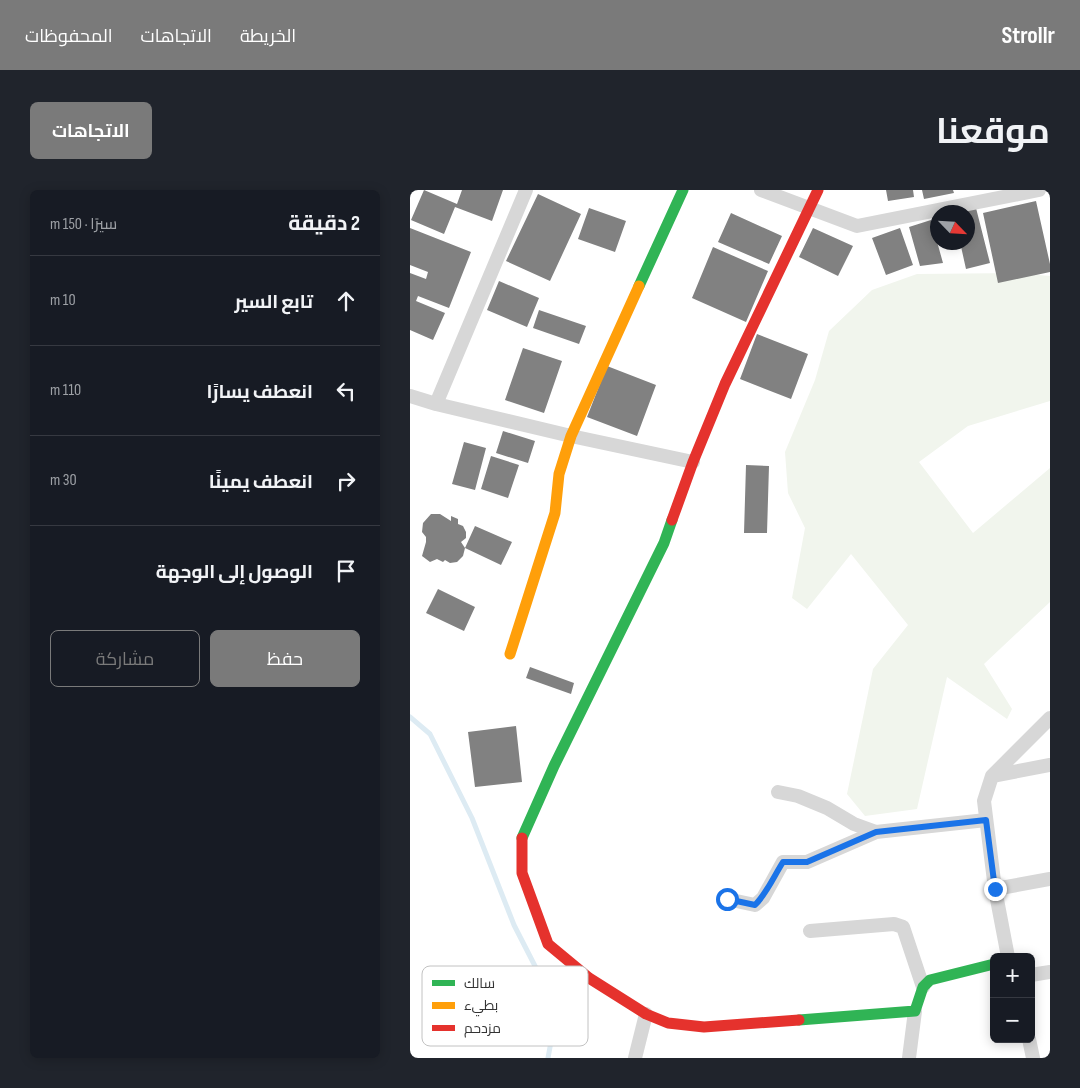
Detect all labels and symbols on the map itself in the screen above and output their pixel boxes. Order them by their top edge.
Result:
north arrow [930,205,975,250]
route end [984,878,1007,901]
route start [716,888,739,911]
legend [422,966,588,1046]
text: سالك [464,975,495,992]
text: بطيء [464,997,498,1017]
text: مزدحم [464,1020,501,1038]

